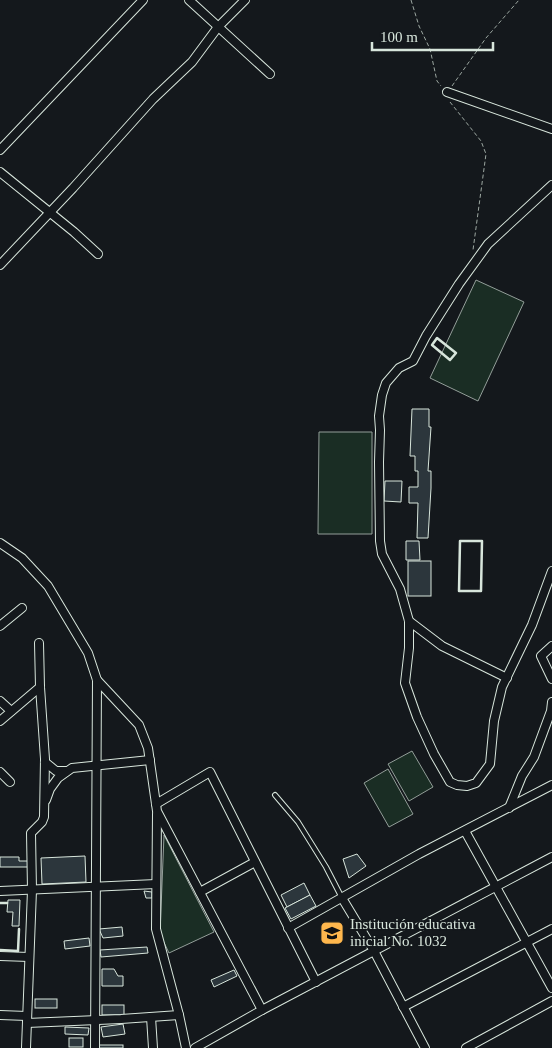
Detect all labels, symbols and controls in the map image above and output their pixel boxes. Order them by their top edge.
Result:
scale bar [372,20,493,52]
text: 100 m [380,29,418,45]
place label: Institución educativa inicial No. 1032 [350,916,476,949]
school or university icon: Institución educativa inicial No. 1032 [319,920,345,946]

